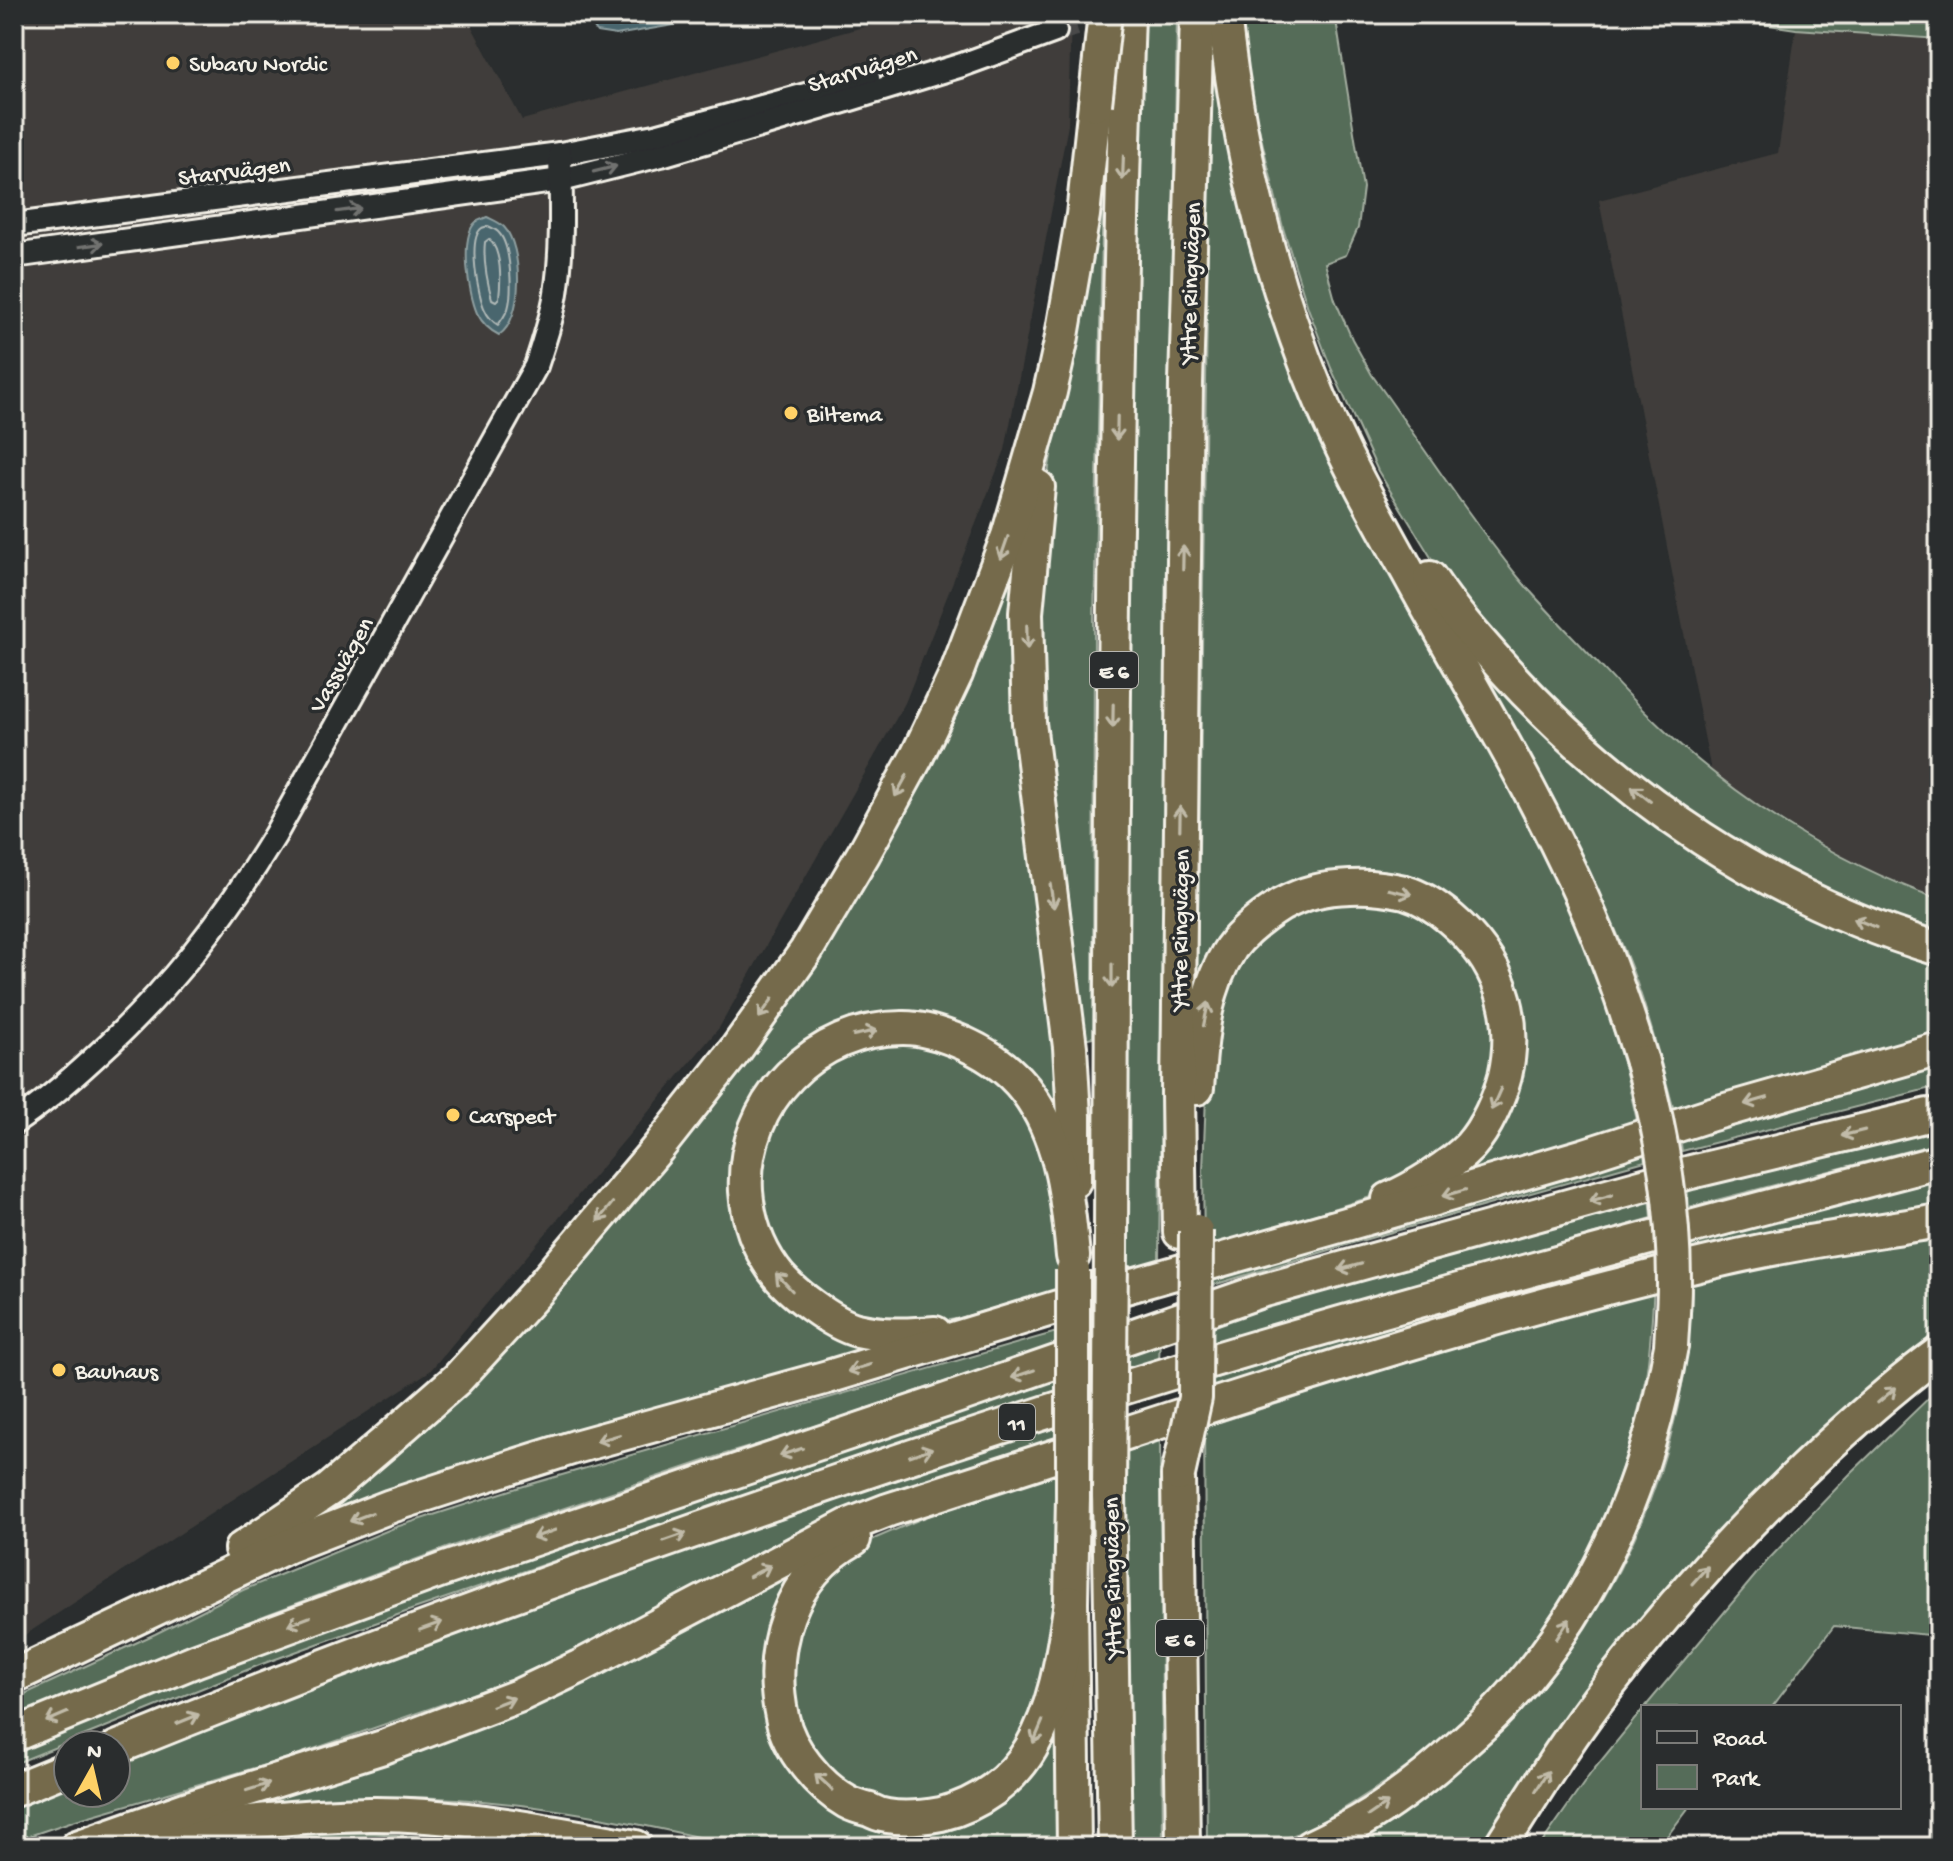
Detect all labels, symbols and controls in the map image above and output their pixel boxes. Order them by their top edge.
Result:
street label: Starrvägen [805,41,922,102]
place label: Subaru Nordic [189,52,328,81]
marker: Subaru Nordic [164,54,182,72]
street label: Starrvägen [177,152,293,195]
one-way arrow [1115,154,1130,181]
one-way arrow [592,161,618,176]
street label: Yttre Ringvägen [1175,201,1210,366]
one-way arrow [335,203,362,218]
one-way arrow [77,238,104,253]
place label: Biltema [806,402,883,431]
marker: Biltema [782,404,800,422]
one-way arrow [1110,414,1125,441]
one-way arrow [995,535,1010,560]
one-way arrow [1176,545,1191,572]
street label: Vassvägen [304,612,382,720]
one-way arrow [1019,623,1035,650]
road number: E 6 [1090,652,1138,688]
one-way arrow [1105,702,1121,729]
one-way arrow [893,774,909,797]
one-way arrow [1631,785,1652,803]
one-way arrow [1173,805,1188,832]
street label: Yttre Ringvägen [1167,848,1198,1013]
one-way arrow [1045,882,1060,908]
one-way arrow [1386,886,1412,901]
one-way arrow [1853,915,1878,930]
one-way arrow [1104,962,1120,989]
one-way arrow [757,996,774,1018]
one-way arrow [1199,1001,1214,1027]
one-way arrow [851,1024,877,1039]
one-way arrow [1488,1087,1503,1111]
one-way arrow [1744,1094,1770,1109]
place label: Carspect [469,1104,557,1133]
marker: Carspect [444,1106,462,1124]
one-way arrow [1840,1126,1866,1141]
one-way arrow [1442,1186,1468,1201]
one-way arrow [1588,1191,1614,1206]
one-way arrow [596,1201,614,1222]
one-way arrow [1338,1260,1364,1275]
one-way arrow [775,1272,794,1292]
place label: Bauhaus [74,1359,159,1388]
marker: Bauhaus [50,1361,68,1379]
one-way arrow [846,1361,872,1376]
one-way arrow [1011,1367,1036,1382]
one-way arrow [1876,1386,1897,1404]
road number: 11 [999,1404,1035,1440]
one-way arrow [596,1431,622,1446]
one-way arrow [908,1444,933,1459]
one-way arrow [778,1445,804,1460]
street label: Yttre Ringvägen [1099,1496,1130,1661]
one-way arrow [349,1511,374,1525]
one-way arrow [532,1528,557,1543]
one-way arrow [663,1528,688,1543]
one-way arrow [747,1563,771,1579]
one-way arrow [1691,1566,1709,1586]
one-way arrow [287,1615,312,1630]
one-way arrow [418,1618,443,1632]
one-way arrow [1556,1618,1572,1641]
road number: E 6 [1156,1620,1204,1656]
one-way arrow [490,1694,515,1708]
legend [1641,1705,1901,1809]
one-way arrow [45,1710,70,1725]
one-way arrow [175,1710,200,1725]
one-way arrow [1030,1719,1045,1744]
text: Road [1713,1726,1767,1755]
north arrow [52,1729,132,1809]
text: N [85,1739,103,1767]
text: Park [1712,1766,1761,1795]
one-way arrow [1534,1770,1550,1793]
one-way arrow [814,1773,834,1792]
one-way arrow [244,1779,270,1794]
one-way arrow [1367,1801,1389,1817]

